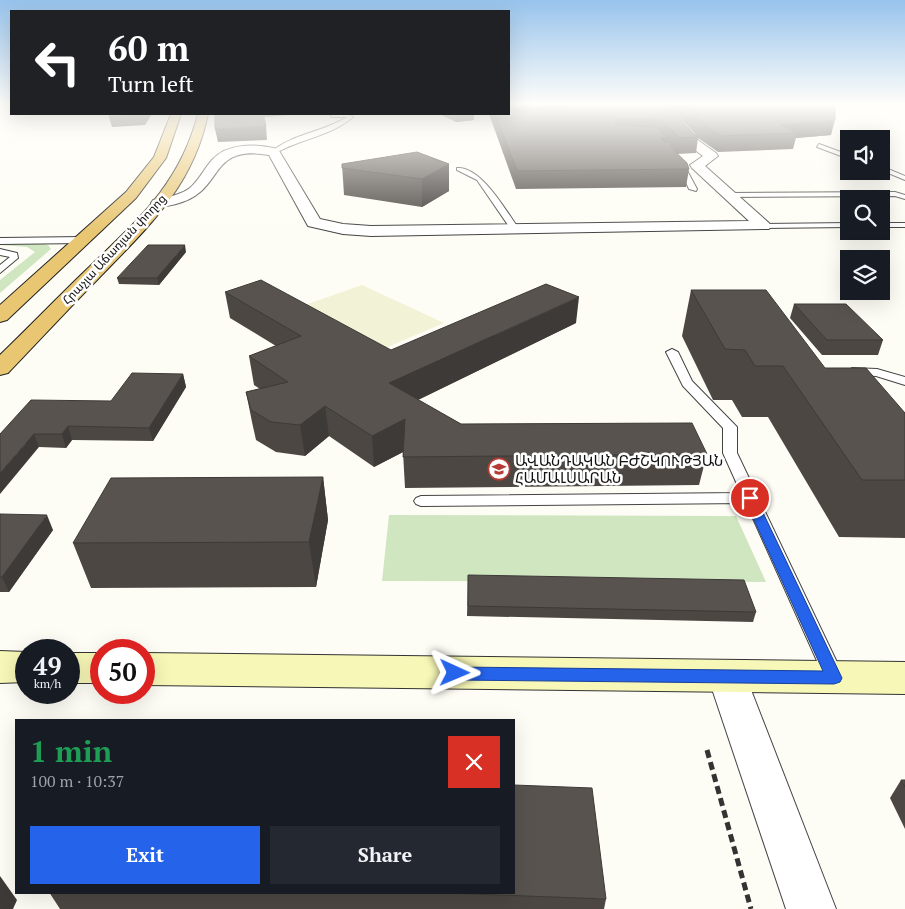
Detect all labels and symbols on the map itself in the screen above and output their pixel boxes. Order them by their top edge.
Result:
street label: Հրաչյա Աճառյան փողոց [59,191,169,307]
place label: ԱՎԱՆԴԱԿԱՆ ԲԺՇԿՈՒԹՅԱՆ ՀԱՄԱԼՍԱՐԱՆ [515,450,723,487]
school or university icon: ԱՎԱՆԴԱԿԱՆ ԲԺՇԿՈՒԹՅԱՆ ՀԱՄԱԼՍԱՐԱՆ [487,457,511,481]
pin [729,477,771,519]
speed limit sign: 50 [90,639,155,704]
position arrow [428,646,480,698]

